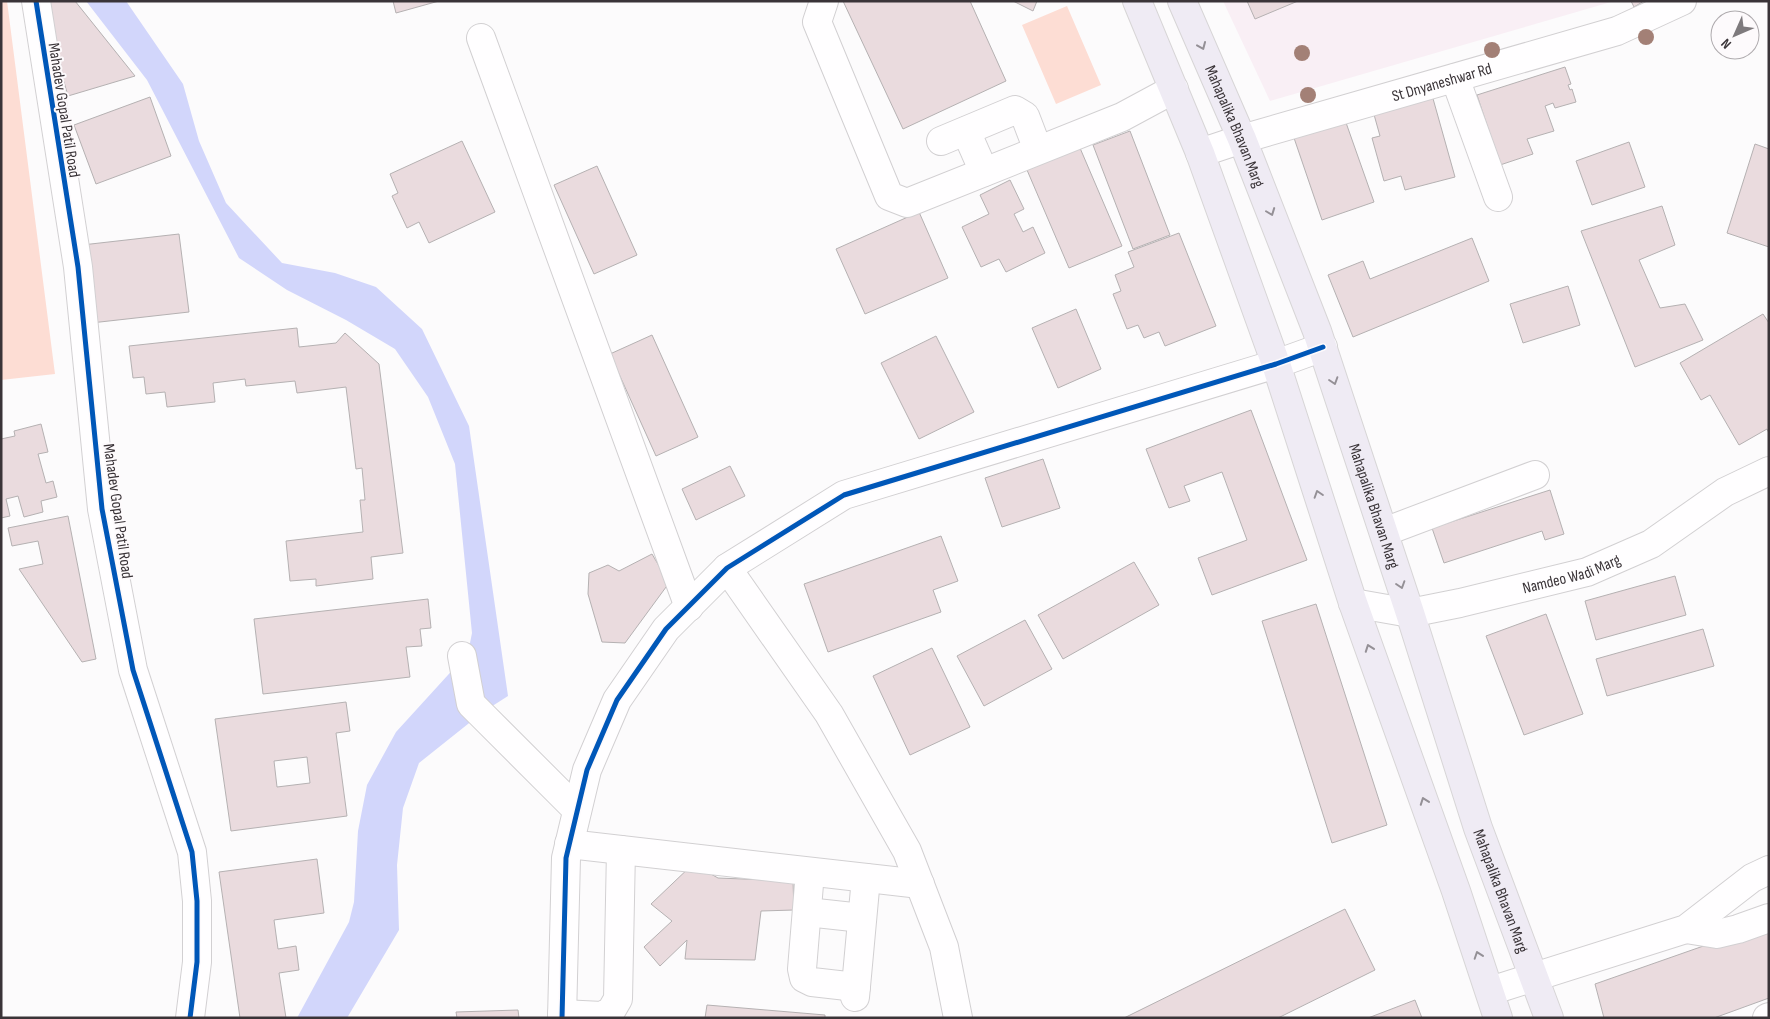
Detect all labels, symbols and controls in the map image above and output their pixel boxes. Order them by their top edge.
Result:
north arrow [1710,10,1760,60]
text: N [1718,35,1735,52]
one-way arrow [1195,41,1206,50]
street label: Mahadev Gopal Patil Road [43,42,84,179]
street label: St Dnyaneshwar Rd [1390,60,1494,106]
street label: Mahapalika Bhavan Marg [1200,63,1268,190]
one-way arrow [1265,207,1275,216]
one-way arrow [1328,376,1338,384]
street label: Mahapalika Bhavan Marg [1344,442,1403,572]
street label: Mahadev Gopal Patil Road [99,443,136,580]
one-way arrow [1314,490,1324,499]
street label: Namdeo Wadi Marg [1521,551,1624,598]
one-way arrow [1395,580,1405,589]
one-way arrow [1365,645,1375,653]
one-way arrow [1420,798,1430,806]
street label: Mahapalika Bhavan Marg [1468,827,1532,956]
one-way arrow [1473,951,1483,960]

